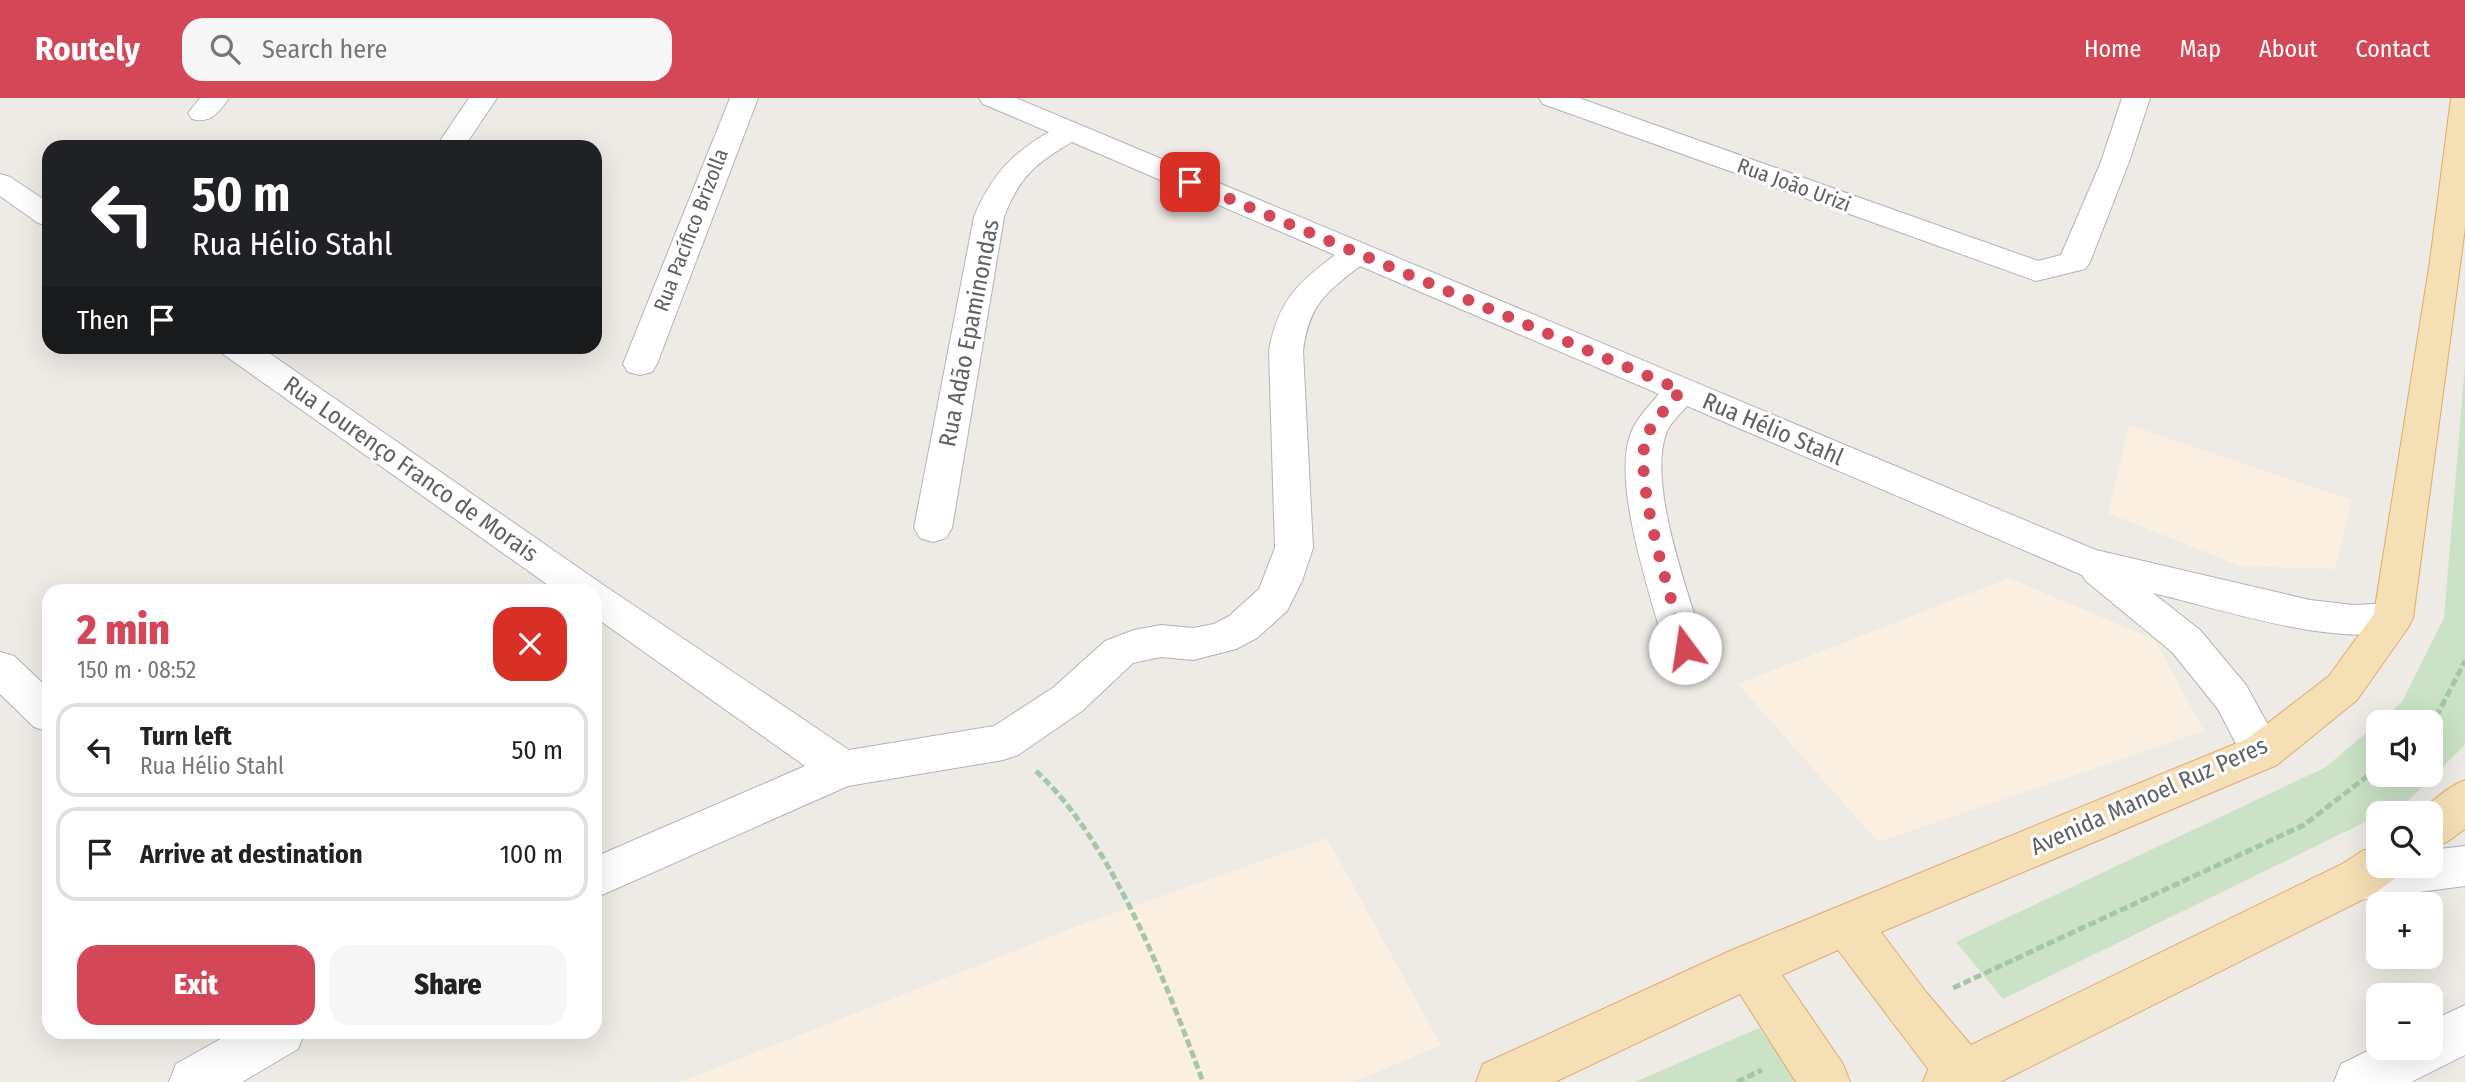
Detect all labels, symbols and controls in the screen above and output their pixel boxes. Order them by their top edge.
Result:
search box [182,18,672,81]
text: Routely [35,29,140,69]
icon: search [206,30,244,68]
text: Search here [262,34,387,65]
text: Home [2084,35,2141,63]
text: Map [2179,35,2221,63]
text: About [2259,35,2317,63]
text: Contact [2355,35,2430,63]
street label: Rua Pacífico Brizolla [648,145,734,315]
pin [1160,152,1220,212]
street label: Rua João Urizi [1734,152,1854,218]
icon: arrive [1171,163,1209,201]
text: 50 m [192,165,290,224]
icon: left [77,168,168,259]
street label: Rua Adão Epaminondas [933,217,1005,449]
text: Rua Hélio Stahl [192,225,393,263]
icon: arrive [143,301,181,339]
text: Then [77,305,129,336]
street label: Rua Lourenço Franco de Morais [278,370,544,568]
street label: Rua Hélio Stahl [1698,387,1848,471]
text: 2 min [77,605,170,655]
button: close [493,607,567,681]
position arrow [1648,611,1722,685]
text: 150 m · 08:52 [77,656,196,684]
map controls [2366,710,2443,1060]
button: sound [2366,710,2443,787]
text: Turn left [140,721,232,752]
icon: left [81,731,119,769]
street label: Avenida Manoel Ruz Peres [2026,731,2272,861]
text: 50 m [511,735,563,766]
text: Rua Hélio Stahl [140,752,284,780]
button: search [2366,801,2443,878]
icon: arrive [81,835,119,873]
text: Arrive at destination [140,839,363,870]
text: 100 m [500,839,563,870]
button: + [2366,892,2443,969]
button: Exit [77,945,315,1025]
button: Share [329,945,567,1025]
button: − [2366,983,2443,1060]

